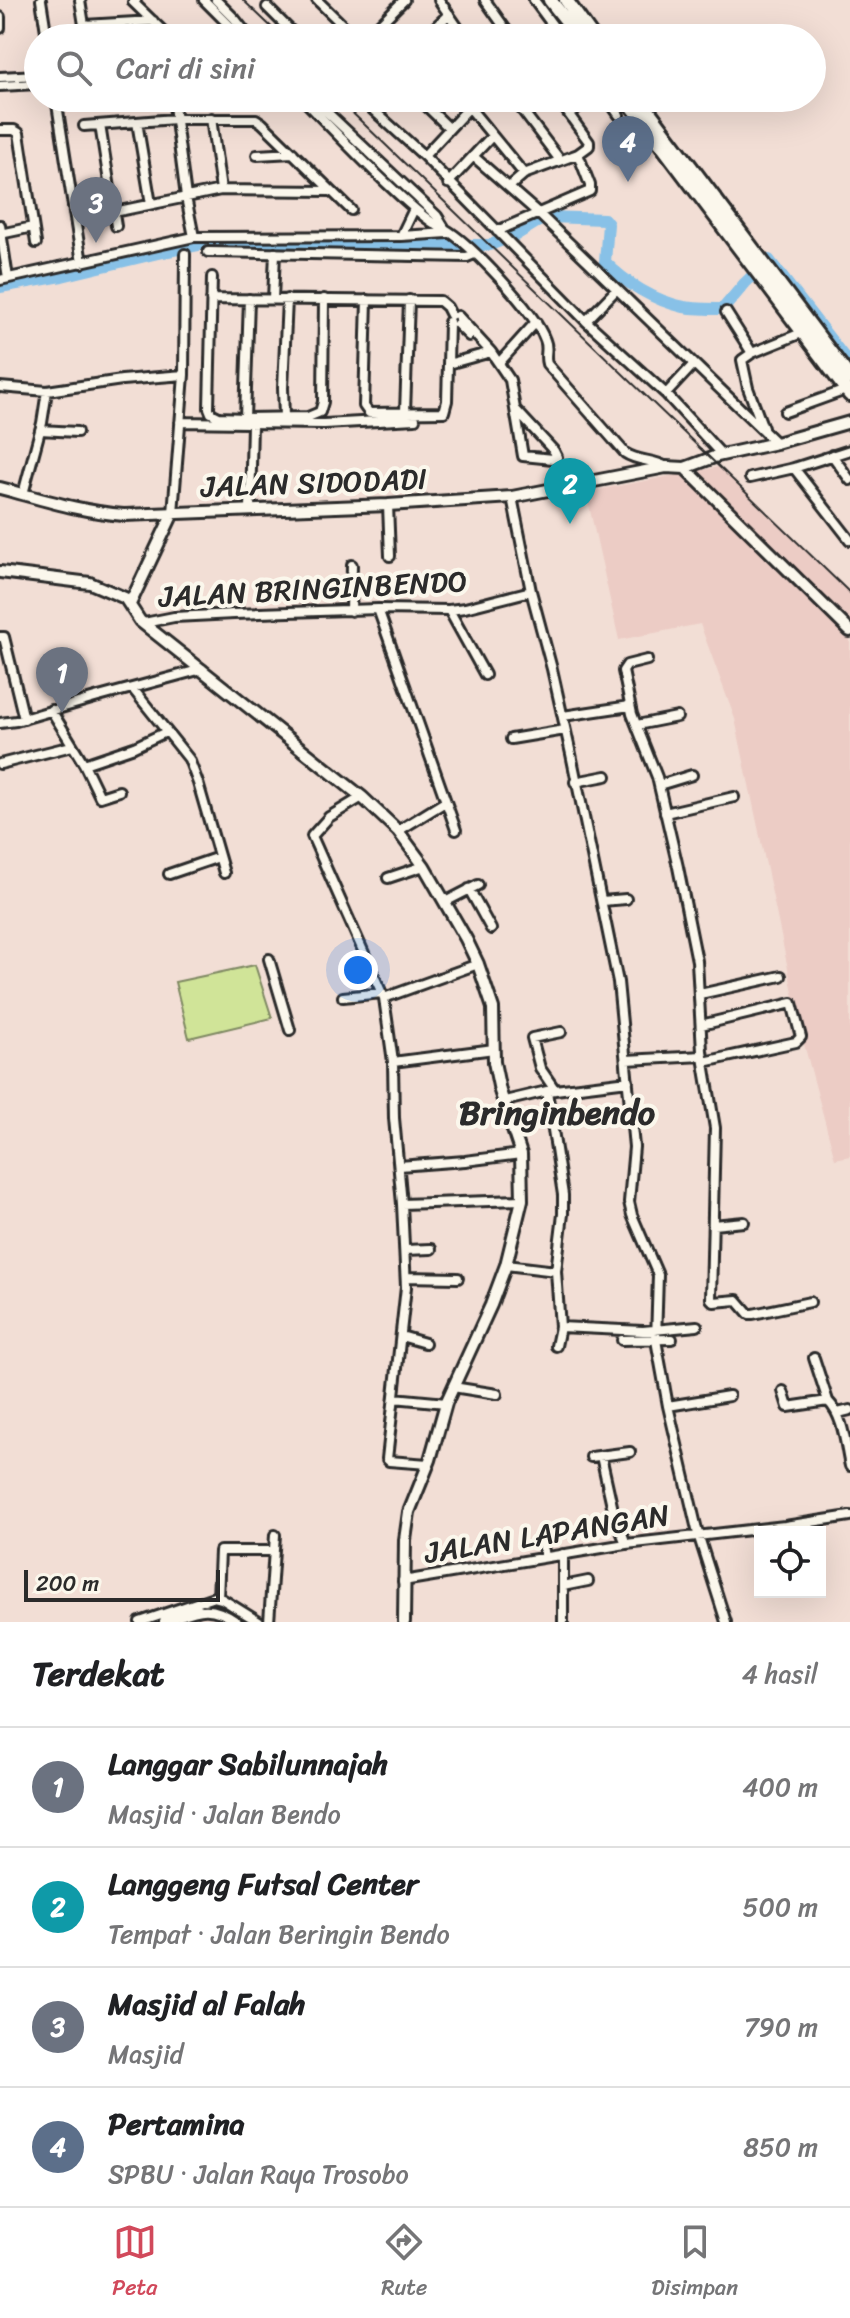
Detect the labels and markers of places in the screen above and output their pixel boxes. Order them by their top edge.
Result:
pin: 4 [602,116,654,182]
pin: 3 [70,177,122,243]
pin: 2 [544,458,596,524]
pin: 1 [36,647,88,713]

